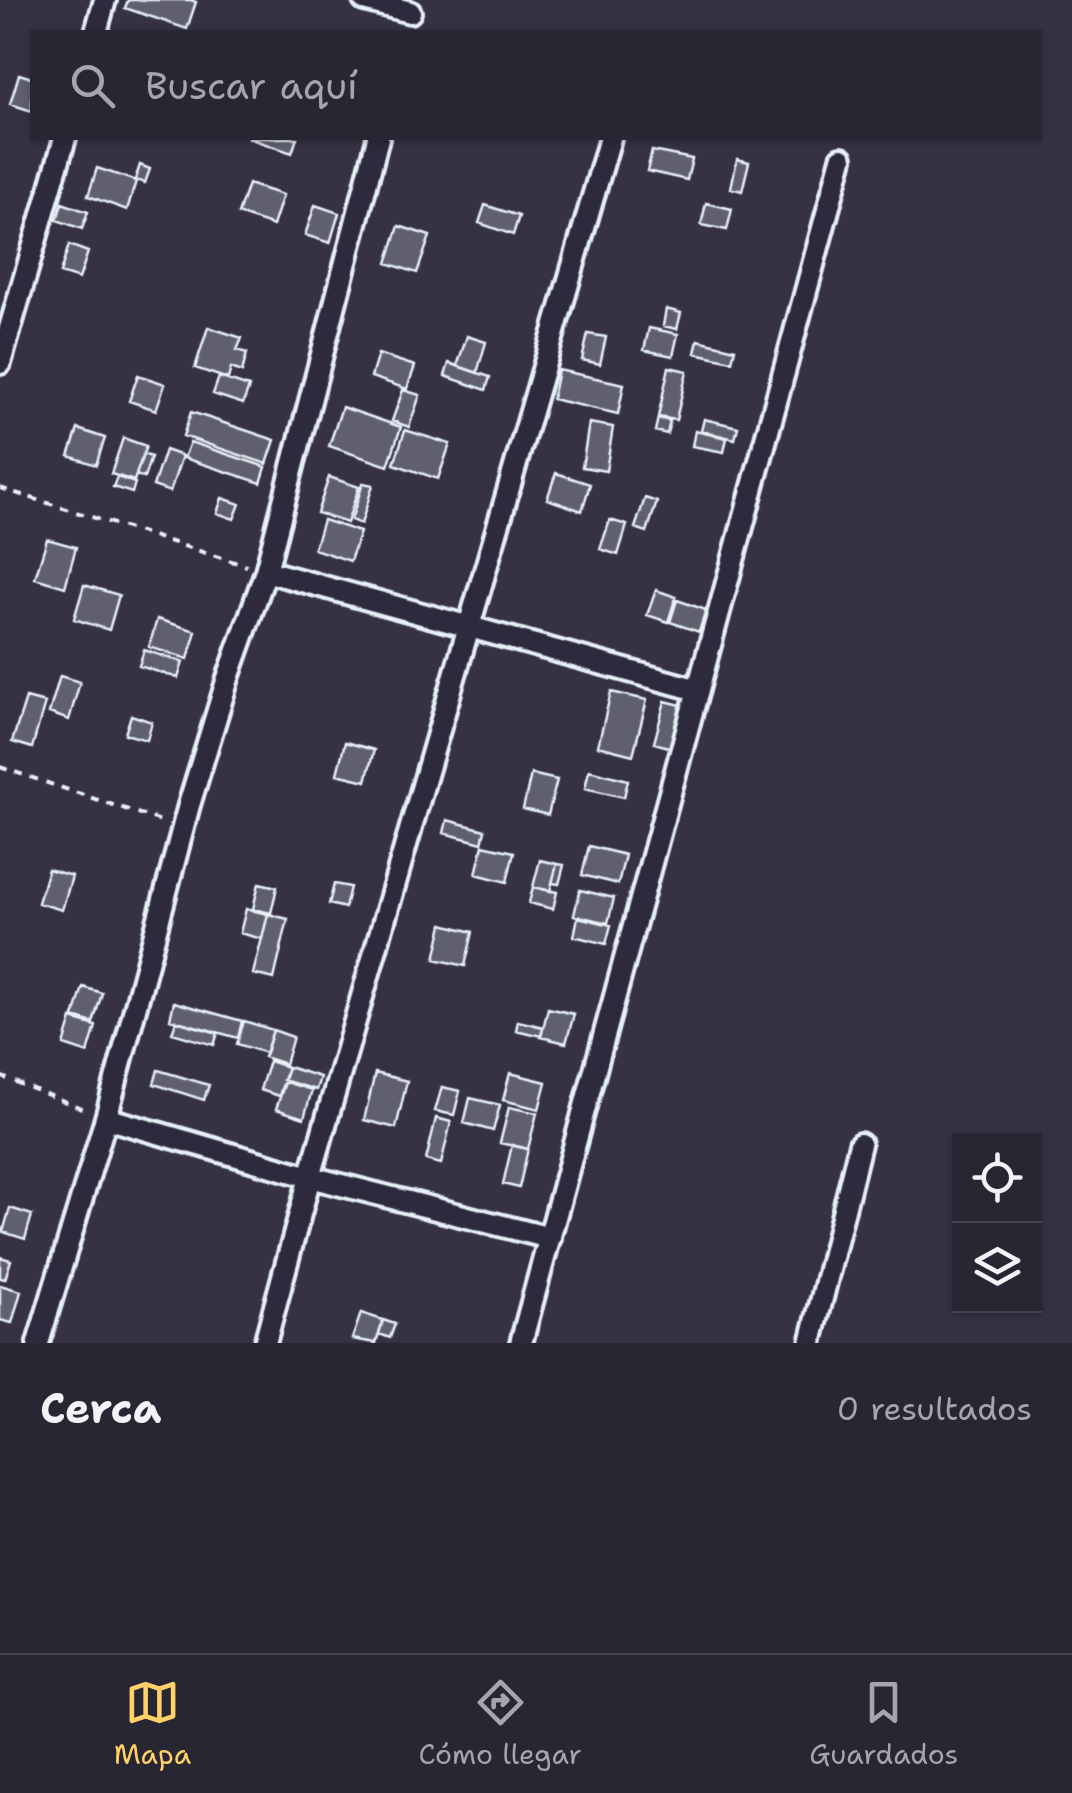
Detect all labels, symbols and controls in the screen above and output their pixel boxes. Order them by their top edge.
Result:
search box [30,30,1042,140]
icon: search [65,58,120,113]
text: Buscar aquí [145,60,358,111]
map controls [952,1133,1042,1313]
button: locate [952,1133,1042,1223]
button: layers [952,1223,1042,1313]
text: Cerca [40,1380,161,1436]
text: 0 resultados [837,1387,1032,1430]
tab: Mapa [114,1675,191,1773]
tab: Cómo llegar [419,1675,582,1773]
tab: Guardados [809,1675,958,1773]

